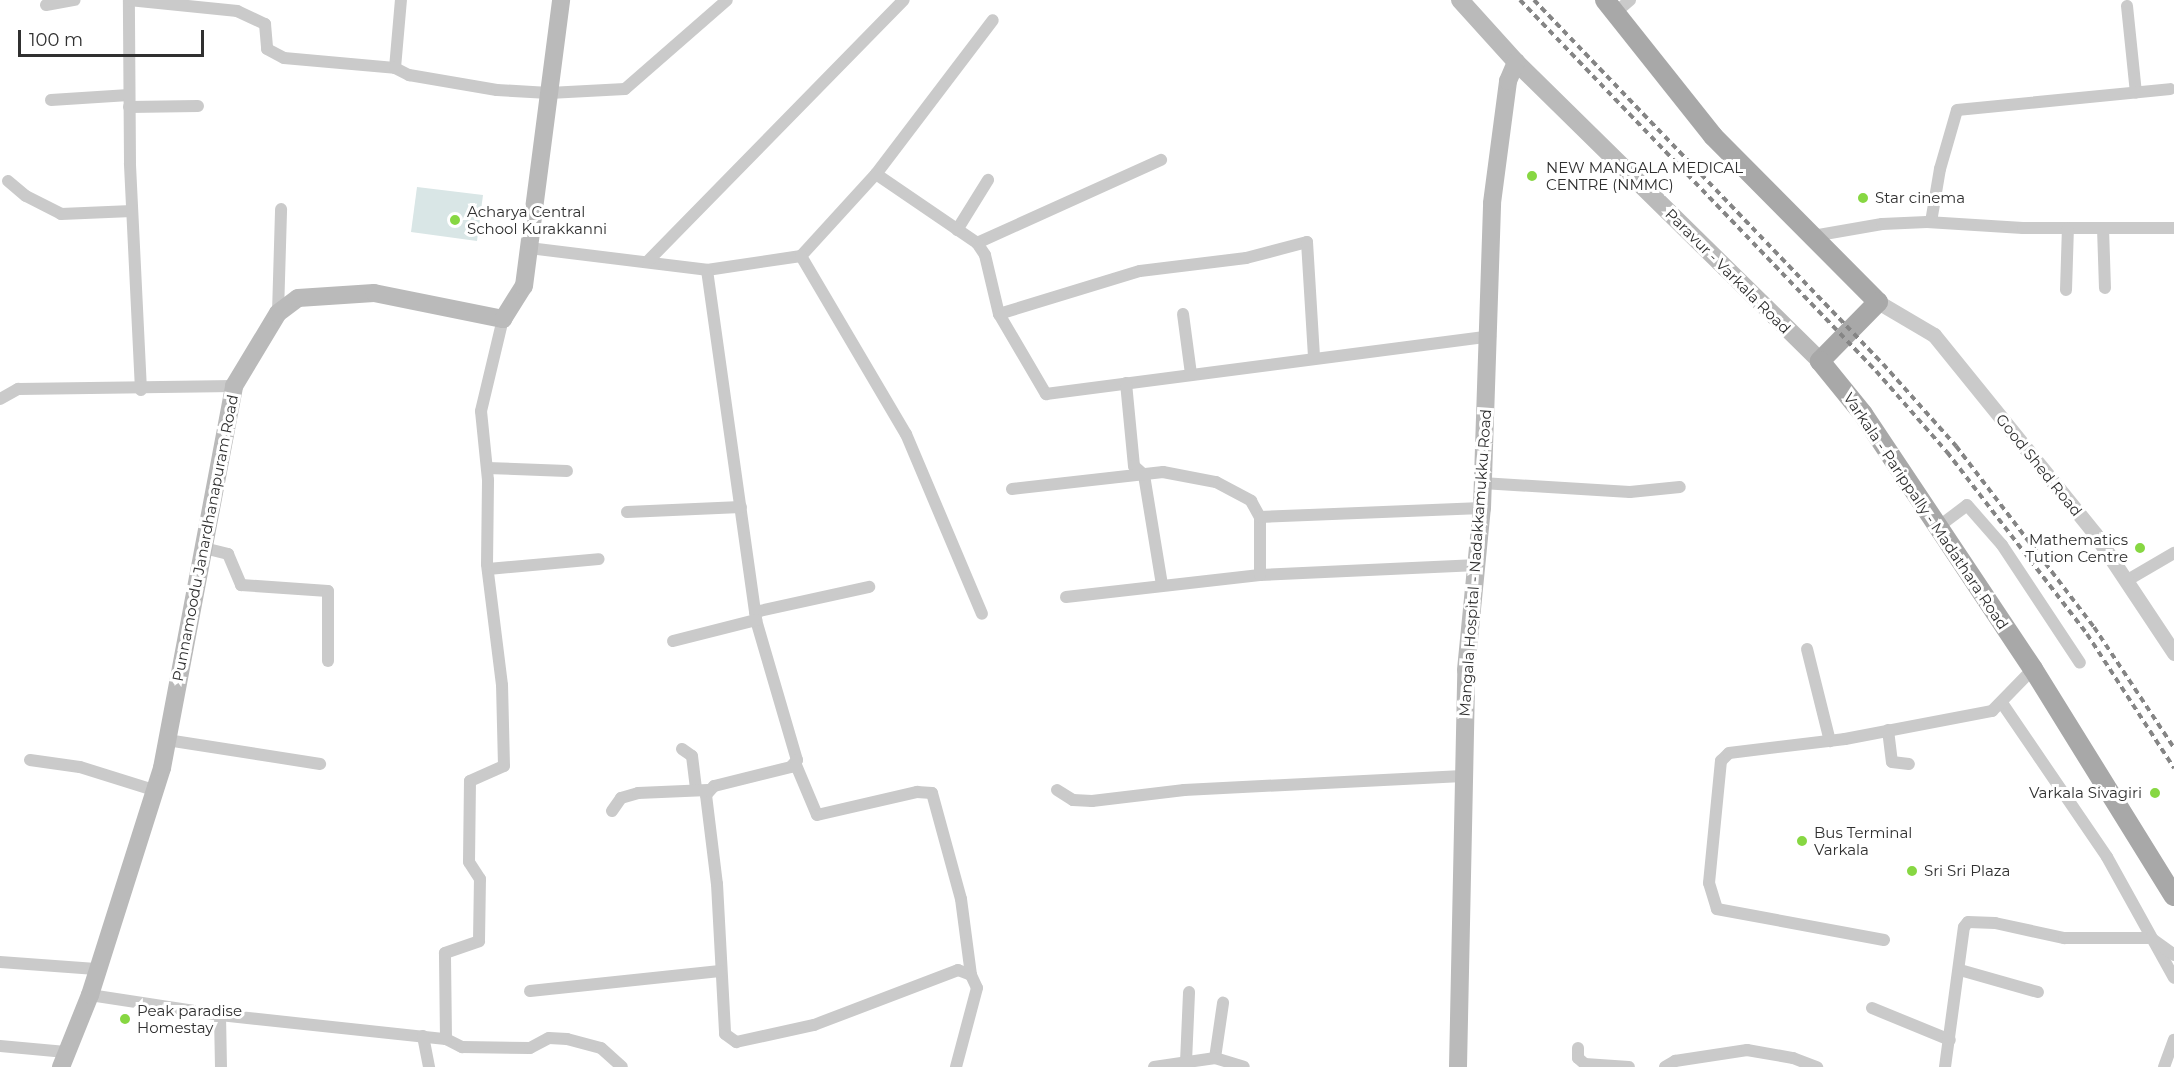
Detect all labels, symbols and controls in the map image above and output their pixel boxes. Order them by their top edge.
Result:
scale bar [21,18,207,56]
text: 100 m [29,29,83,51]
place label: NEW MANGALA MEDICAL CENTRE (NMMC) [1546,158,1743,193]
marker: NEW MANGALA MEDICAL CENTRE (NMMC) [1523,167,1541,185]
place label: Star cinema [1875,189,1965,207]
marker: Star cinema [1856,191,1870,205]
place label: Acharya Central School Kurakkanni [467,202,607,237]
street label: Paravur - Varkala Road [1662,205,1794,337]
marker: Acharya Central School Kurakkanni [448,213,462,227]
street label: Varkala - Parippally - Madathara Road [1840,389,2012,633]
street label: Punnamoodu Janardhanapuram Road [168,393,242,683]
street label: Mangala Hospital - Nadakkamukku Road [1455,409,1495,717]
street label: Good Shed Road [1992,410,2086,520]
place label: Mathematics Tution Centre [2025,530,2128,565]
marker: Mathematics Tution Centre [2133,541,2147,555]
place label: Varkala Sivagiri [2029,784,2142,802]
marker: Varkala Sivagiri [2146,784,2164,802]
place label: Bus Terminal Varkala [1814,823,1912,858]
marker: Bus Terminal Varkala [1795,834,1809,848]
place label: Sri Sri Plaza [1924,862,2010,880]
marker: Sri Sri Plaza [1905,864,1919,878]
place label: Peak paradise Homestay [137,1001,242,1036]
marker: Peak paradise Homestay [118,1012,132,1026]

